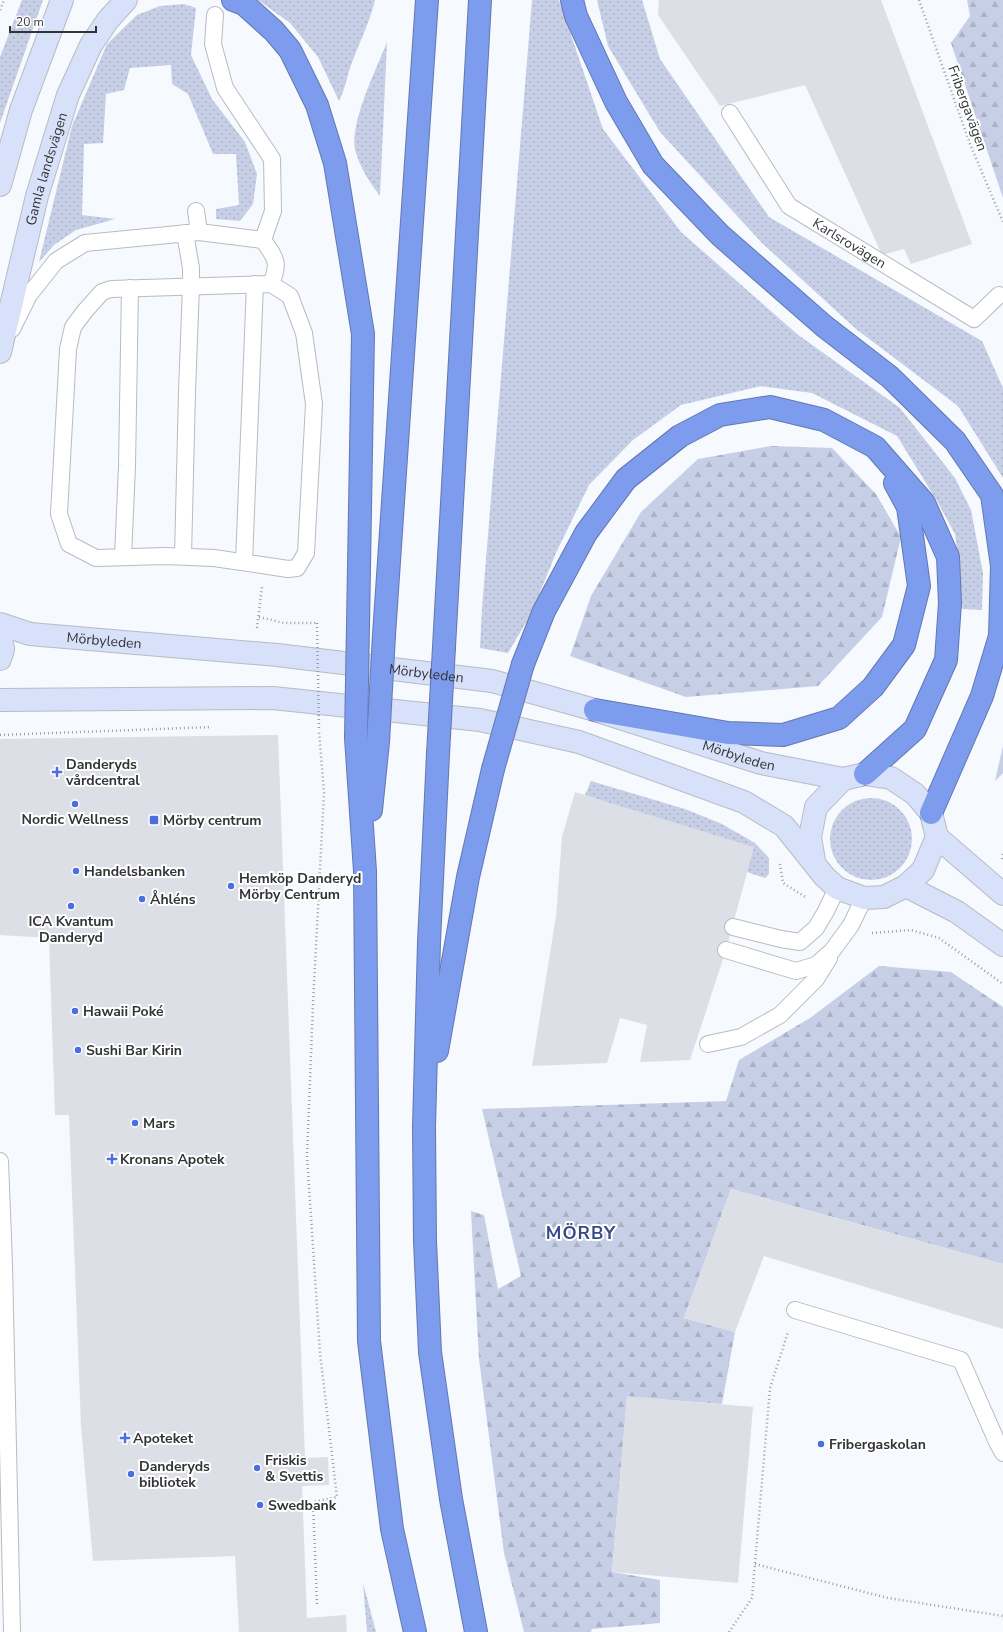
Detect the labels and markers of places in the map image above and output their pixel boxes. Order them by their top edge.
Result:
place label: Danderyds vårdcentral [65,755,140,790]
marker: Danderyds vårdcentral [51,766,63,778]
marker: Nordic Wellness [70,799,80,809]
place label: Nordic Wellness [22,810,129,829]
place label: Mörby centrum [163,811,262,830]
marker: Mörby centrum [148,814,160,826]
place label: Handelsbanken [84,862,185,881]
marker: Handelsbanken [71,866,81,876]
place label: Hemköp Danderyd Mörby Centrum [239,869,361,904]
marker: Hemköp Danderyd Mörby Centrum [226,881,236,891]
place label: Åhléns [150,890,196,909]
marker: Åhléns [137,894,147,904]
marker: ICA Kvantum Danderyd [66,901,76,911]
place label: ICA Kvantum Danderyd [28,912,114,947]
place label: Hawaii Poké [83,1002,164,1021]
marker: Hawaii Poké [70,1006,80,1016]
place label: Sushi Bar Kirin [86,1041,182,1060]
marker: Sushi Bar Kirin [73,1045,83,1055]
place label: Mars [143,1114,175,1133]
marker: Mars [130,1118,140,1128]
place label: Kronans Apotek [120,1150,225,1169]
marker: Kronans Apotek [107,1154,117,1164]
place label: Apoteket [133,1429,194,1448]
marker: Apoteket [120,1433,130,1443]
place label: Fribergaskolan [829,1435,926,1454]
marker: Fribergaskolan [816,1439,826,1449]
place label: Friskis & Svettis [265,1451,323,1486]
place label: Danderyds bibliotek [139,1457,210,1492]
marker: Friskis & Svettis [252,1463,262,1473]
marker: Danderyds bibliotek [126,1469,136,1479]
place label: Swedbank [268,1496,337,1515]
marker: Swedbank [255,1500,265,1510]

